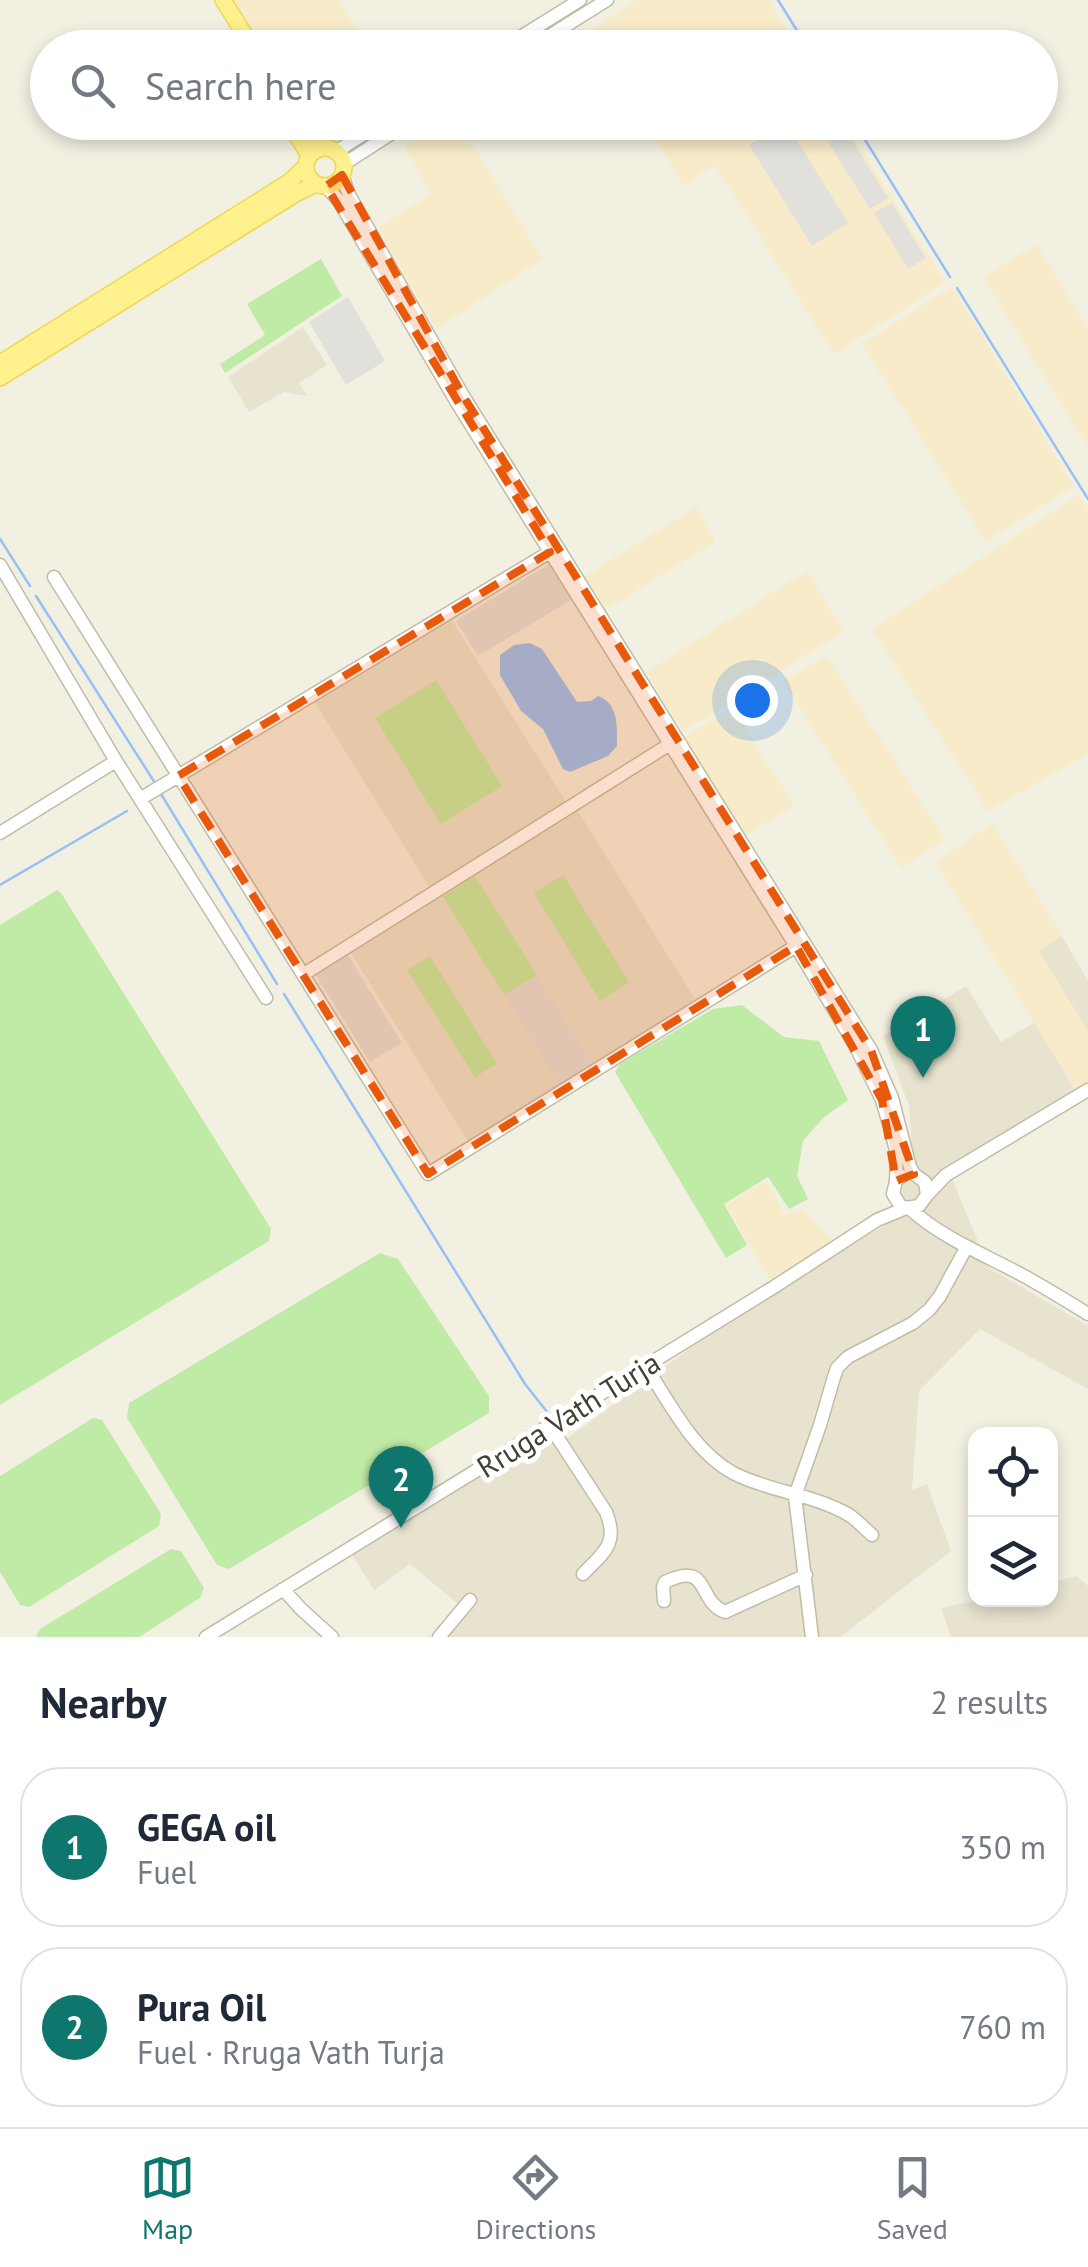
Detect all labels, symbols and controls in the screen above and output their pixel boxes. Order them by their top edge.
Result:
search box [30,30,1058,140]
icon: search [65,58,120,113]
text: Search here [145,61,337,110]
your location [727,675,778,726]
pin: 1 [890,996,956,1078]
street label: Rruga Vath Turja [469,1342,667,1486]
map controls [968,1427,1058,1607]
button: locate [968,1427,1058,1517]
pin: 2 [368,1446,434,1528]
button: layers [968,1517,1058,1607]
text: Nearby [40,1675,167,1730]
text: 2 results [930,1681,1048,1723]
text: GEGA oil [137,1802,276,1851]
text: 1 [65,1826,84,1868]
text: 350 m [959,1826,1046,1868]
text: Fuel [137,1851,196,1893]
text: Pura Oil [137,1982,266,2031]
text: 2 [65,2006,84,2048]
text: 760 m [959,2006,1046,2048]
text: Fuel · Rruga Vath Turja [137,2031,445,2073]
tab: Map [140,2150,195,2247]
tab: Directions [475,2150,596,2247]
tab: Saved [877,2150,948,2247]

